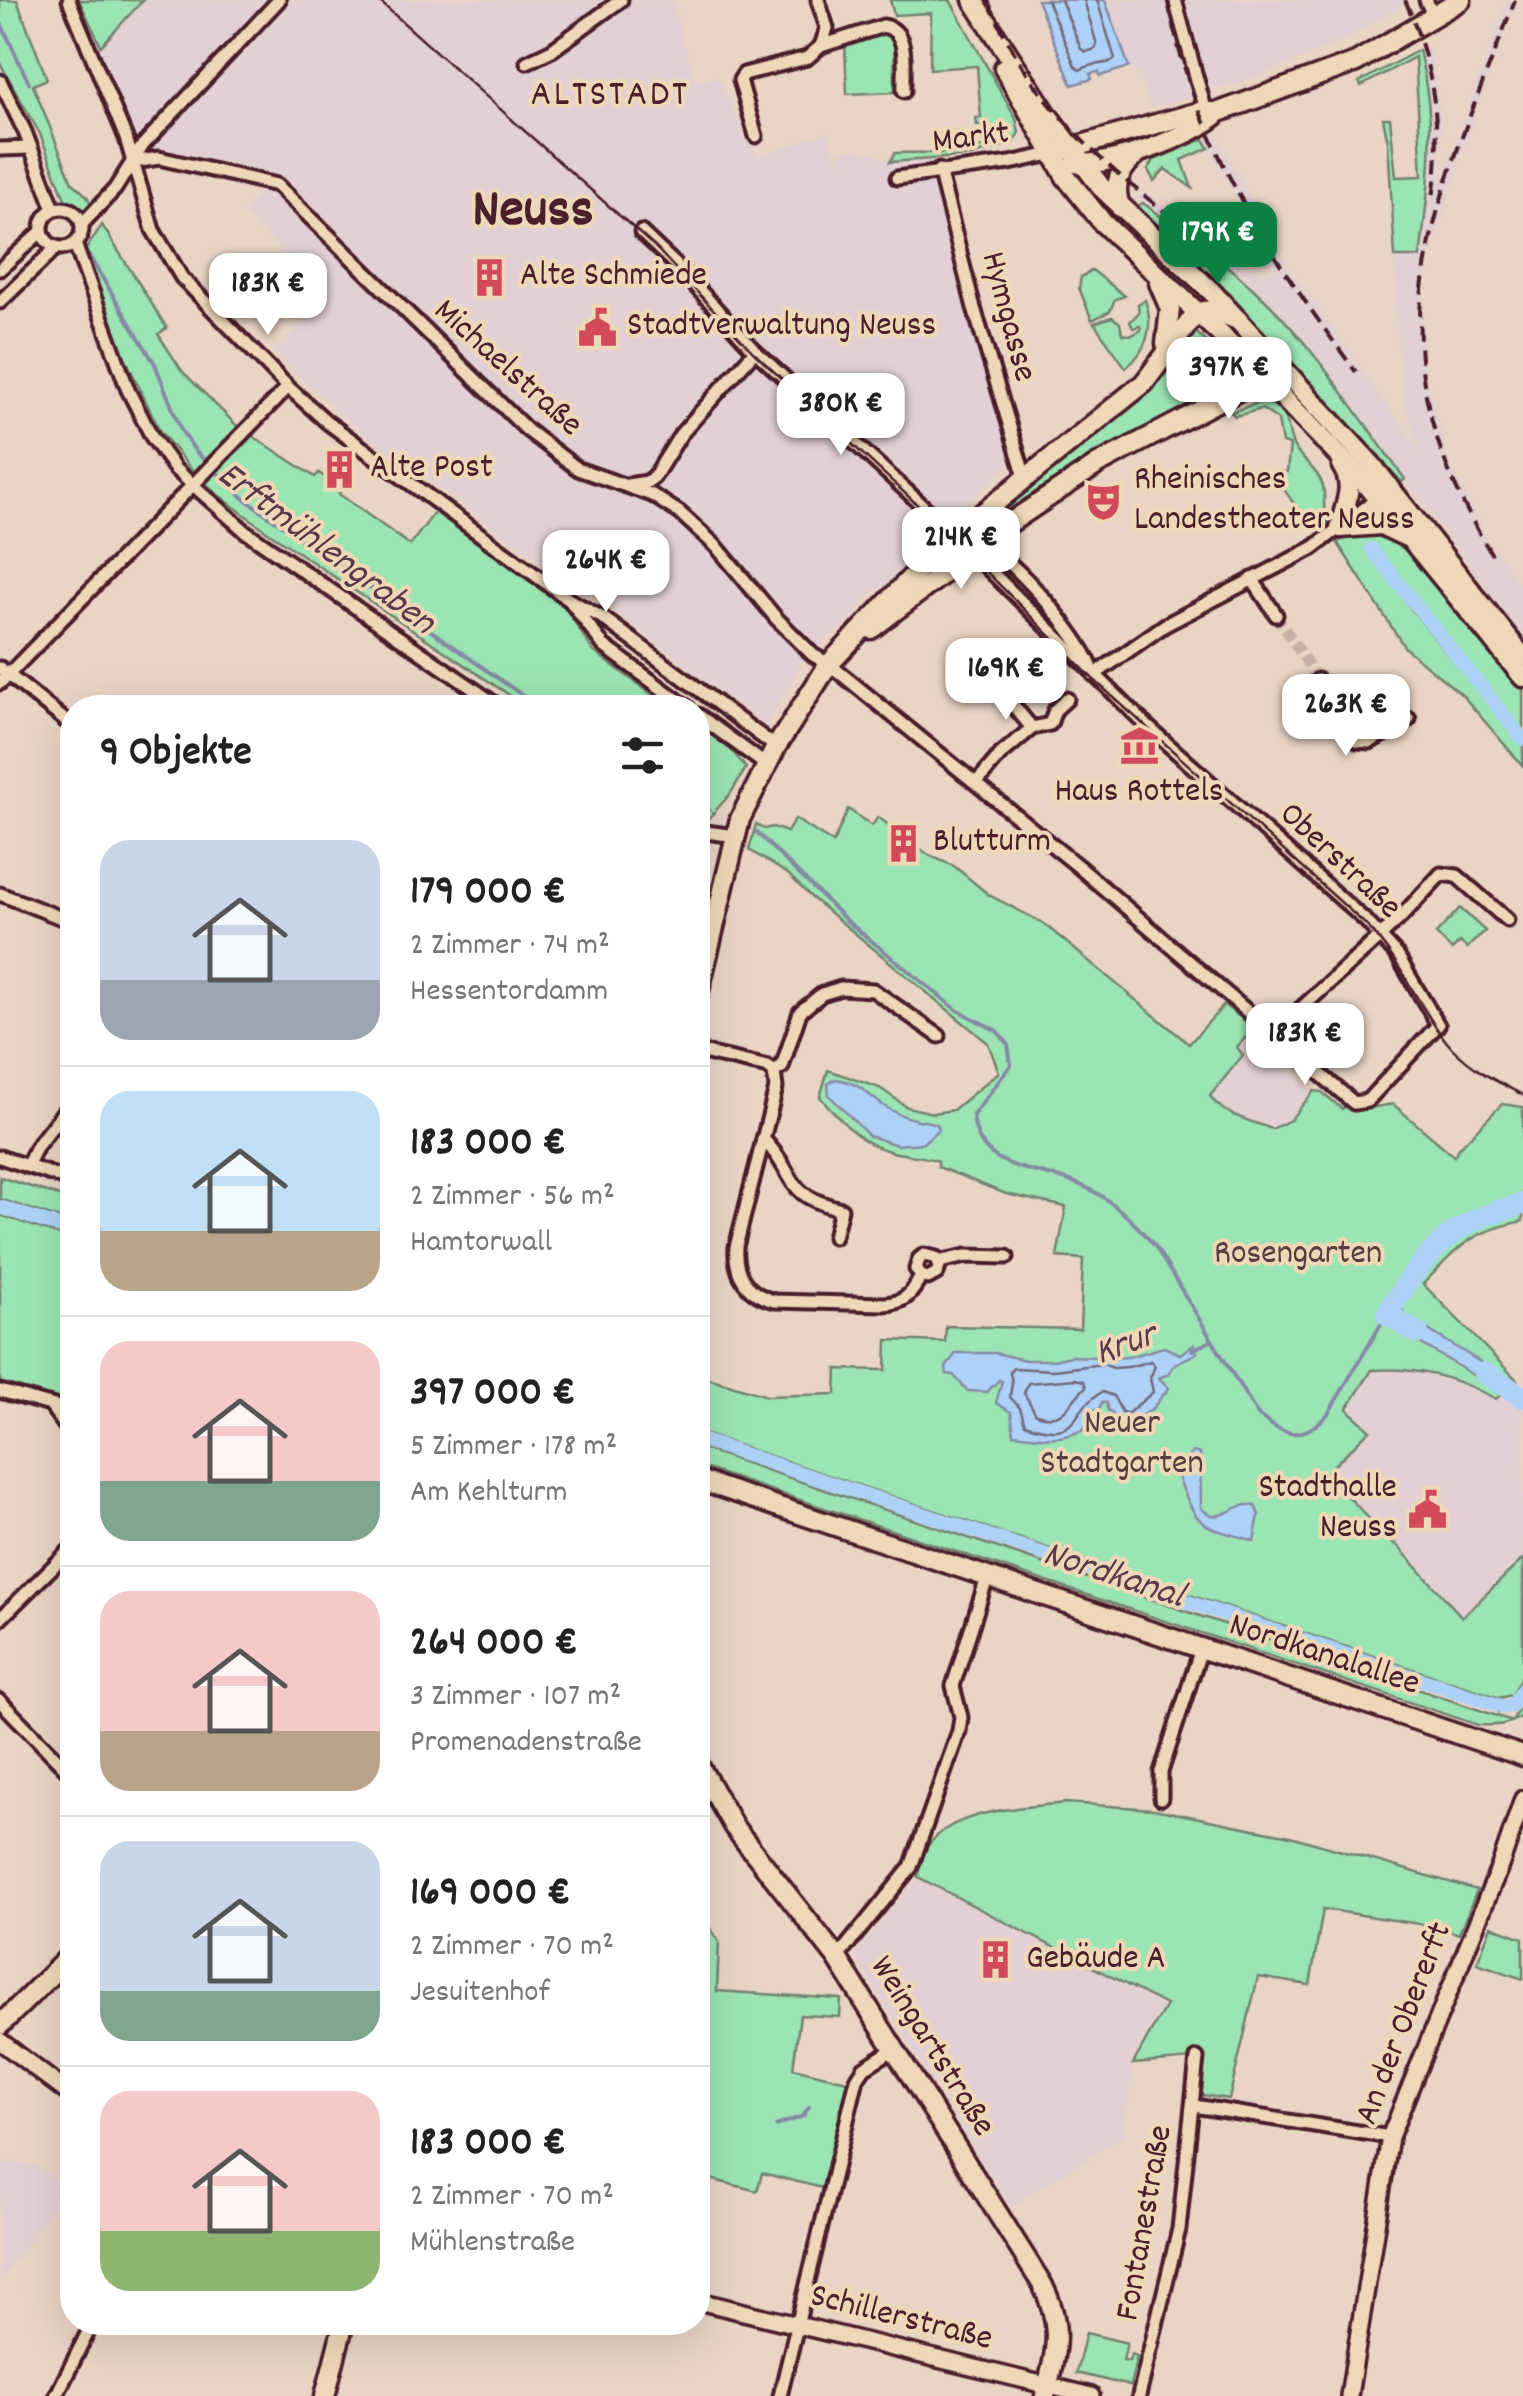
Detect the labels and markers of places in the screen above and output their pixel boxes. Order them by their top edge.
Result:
pin: 179K € [1137,202,1299,287]
place label: Alte Schmiede [520,252,707,302]
pin: 183K € [187,253,349,338]
building icon: Alte Schmiede [469,256,511,298]
place label: Stadtverwaltung Neuss [627,302,936,352]
public building icon: Stadtverwaltung Neuss [576,306,618,348]
pin: 397K € [1148,337,1310,422]
pin: 380K € [760,373,922,458]
place label: Alte Post [370,444,493,494]
building icon: Alte Post [319,448,361,490]
place label: Rheinisches Landestheater Neuss [1134,456,1415,546]
theatre icon: Rheinisches Landestheater Neuss [1083,480,1125,522]
pin: 214K € [880,507,1042,592]
pin: 264K € [525,530,687,615]
pin: 169K € [925,638,1087,723]
pin: 263K € [1265,674,1427,759]
museum icon: Haus Rottels [1118,725,1160,767]
place label: Haus Rottels [1054,768,1224,818]
place label: Blutturm [933,818,1051,868]
building icon: Blutturm [882,822,924,864]
pin: 183K € [1224,1003,1386,1088]
place label: Stadthalle Neuss [1258,1464,1397,1554]
public building icon: Stadthalle Neuss [1406,1488,1448,1530]
place label: Gebäude A [1026,1935,1166,1985]
building icon: Gebäude A [975,1939,1017,1981]

